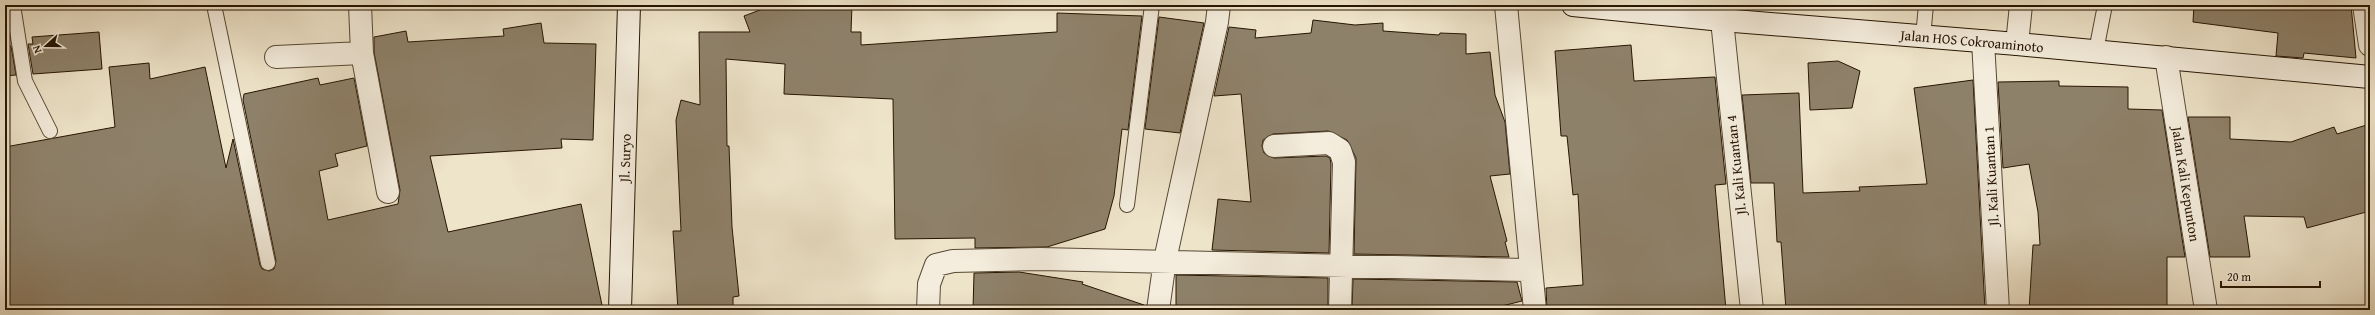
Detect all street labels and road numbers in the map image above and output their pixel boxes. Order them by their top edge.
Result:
street label: Jalan HOS Cokroaminoto [1897,25,2045,57]
street label: Jl. Kali Kuantan 4 [1721,114,1751,218]
street label: Jalan Kali Kepunton [2167,123,2205,243]
street label: Jl. Kali Kuantan 1 [1978,125,2004,229]
street label: Jl. Suryo [614,133,636,185]

